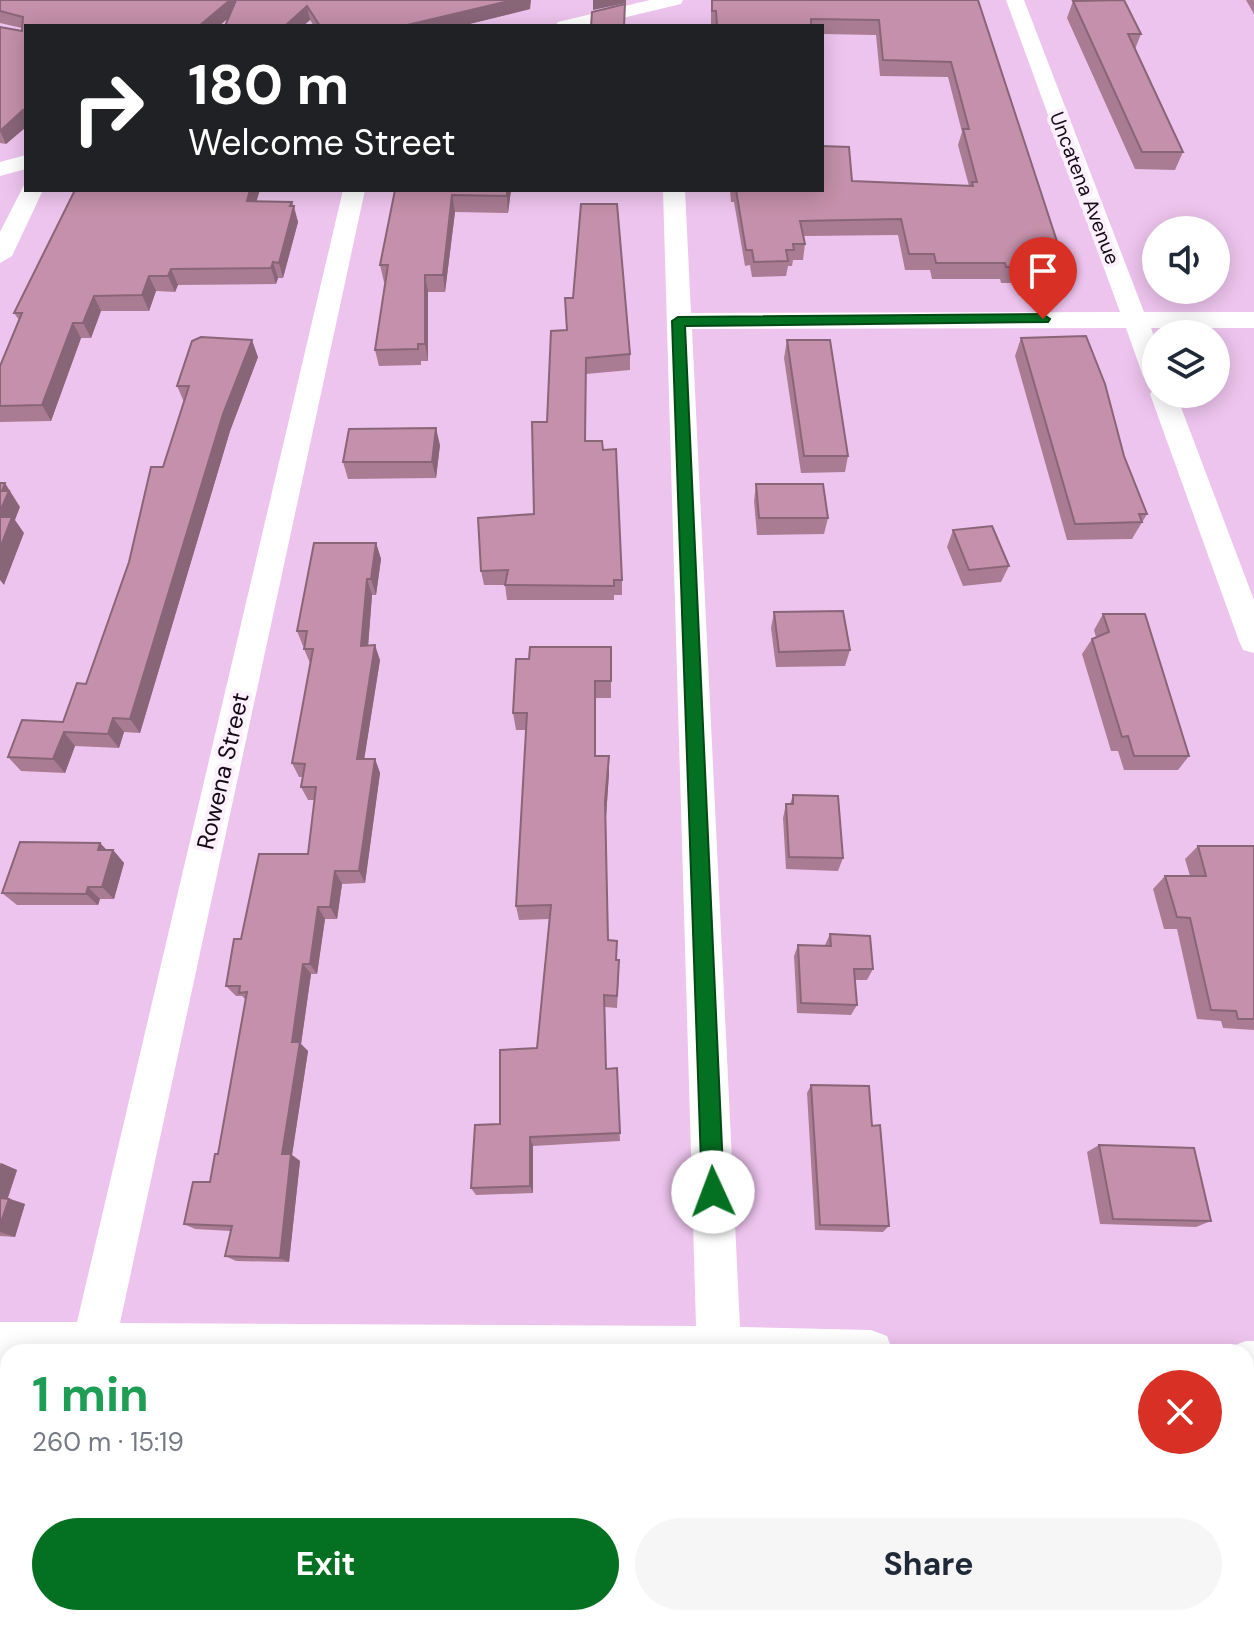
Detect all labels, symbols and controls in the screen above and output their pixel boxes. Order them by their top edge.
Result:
text: 180 m [188,48,349,121]
icon: right [56,56,160,160]
street label: Uncatena Avenue [1044,108,1126,268]
text: Welcome Street [188,119,456,166]
map controls [1142,216,1230,408]
button: sound [1142,216,1230,304]
pin [1009,237,1077,319]
icon: arrive [1021,249,1065,293]
button: layers [1142,320,1230,408]
street label: Rowena Street [189,689,256,852]
position arrow [671,1150,755,1234]
text: 1 min [32,1363,149,1426]
button: close [1138,1370,1222,1454]
text: 260 m · 15:19 [32,1425,184,1459]
button: Exit [32,1518,619,1610]
button: Share [635,1518,1222,1610]

